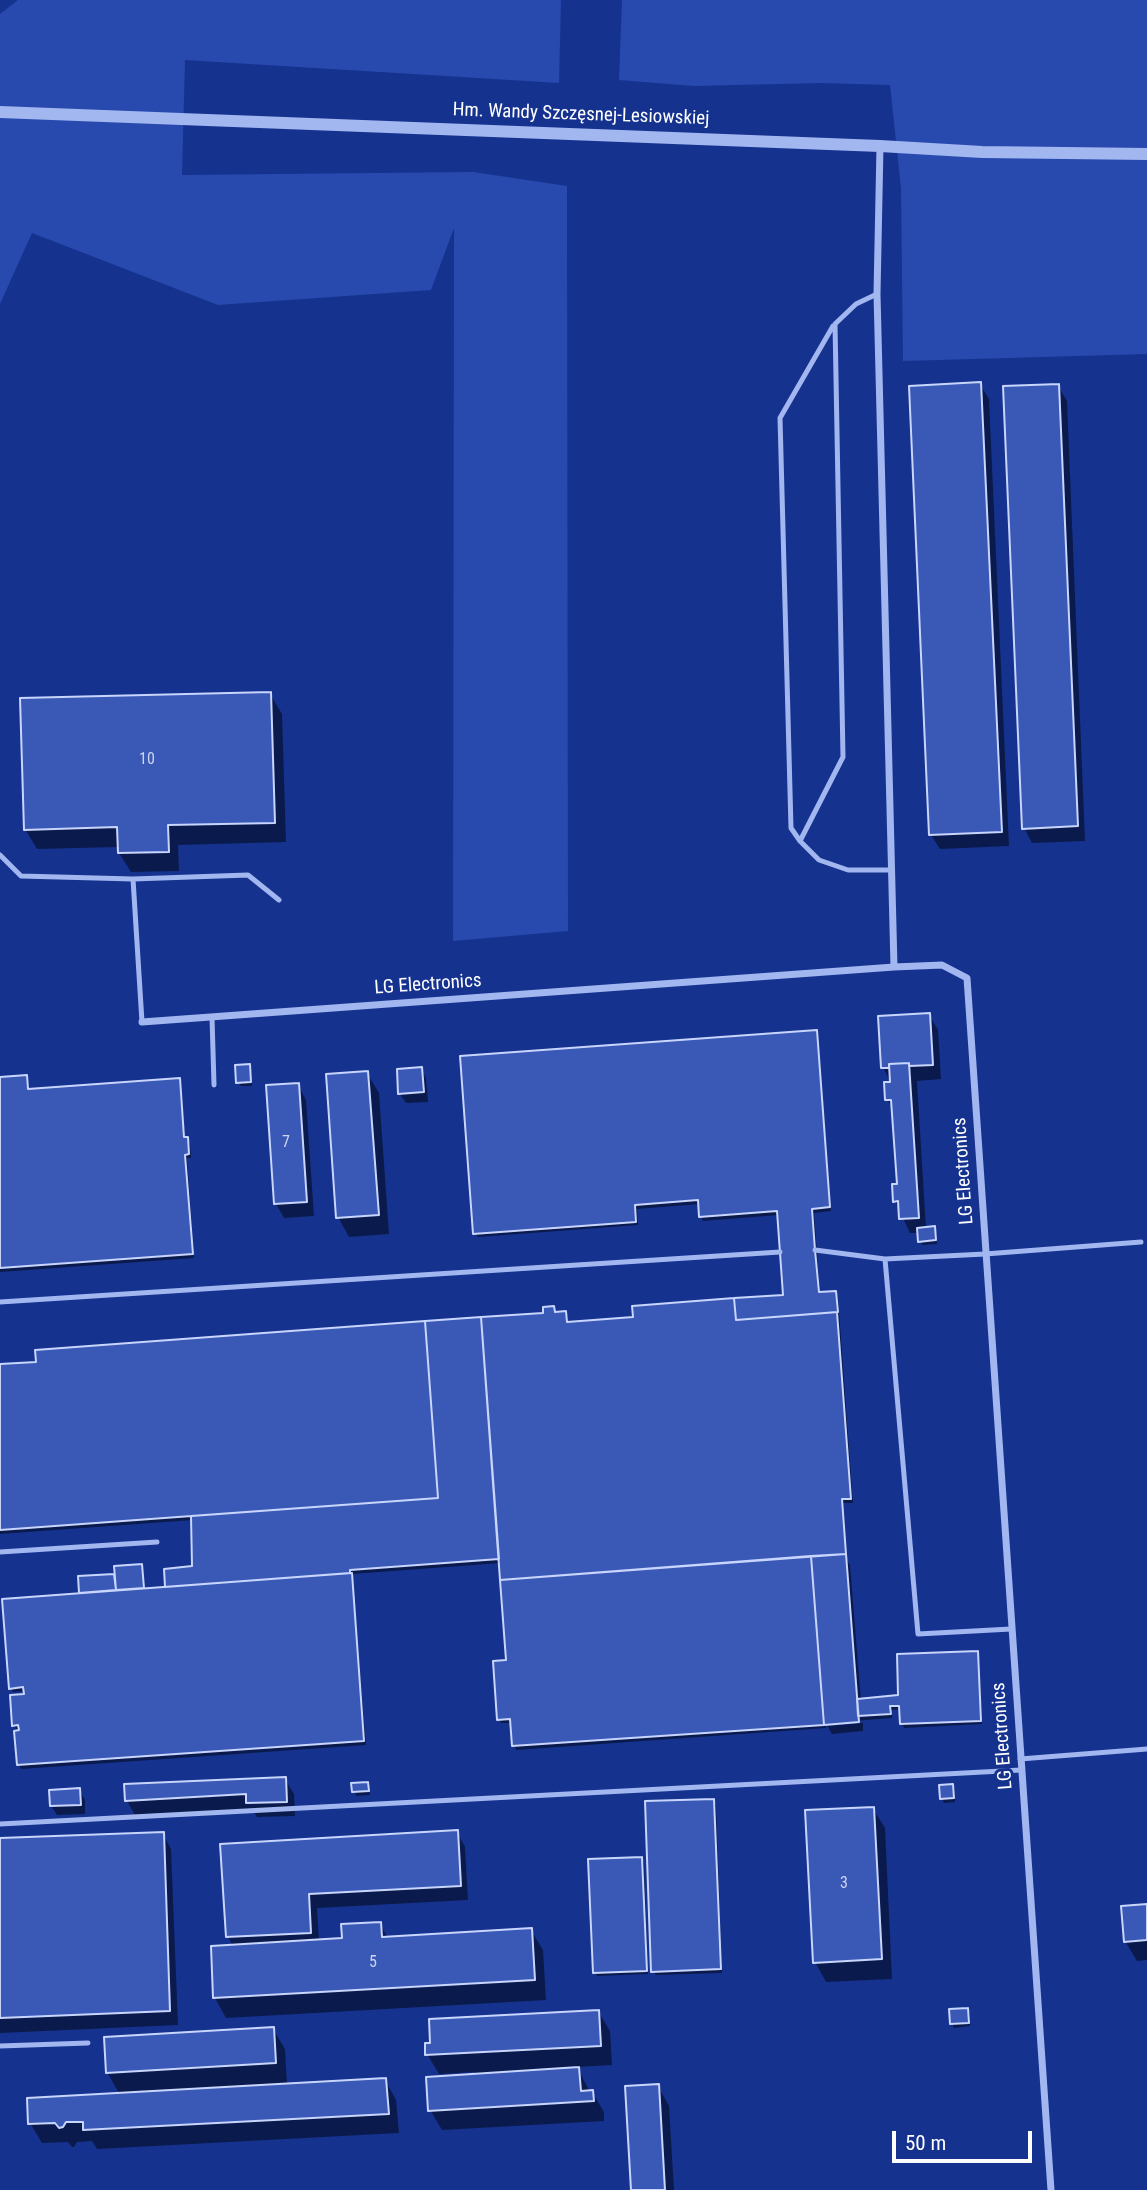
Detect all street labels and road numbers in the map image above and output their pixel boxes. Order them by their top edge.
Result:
street label: Hm. Wandy Szczęsnej-Lesiowskiej [452,99,710,131]
street label: LG Electronics [374,970,482,1000]
street label: LG Electronics [949,1117,979,1225]
street label: LG Electronics [988,1682,1018,1790]

